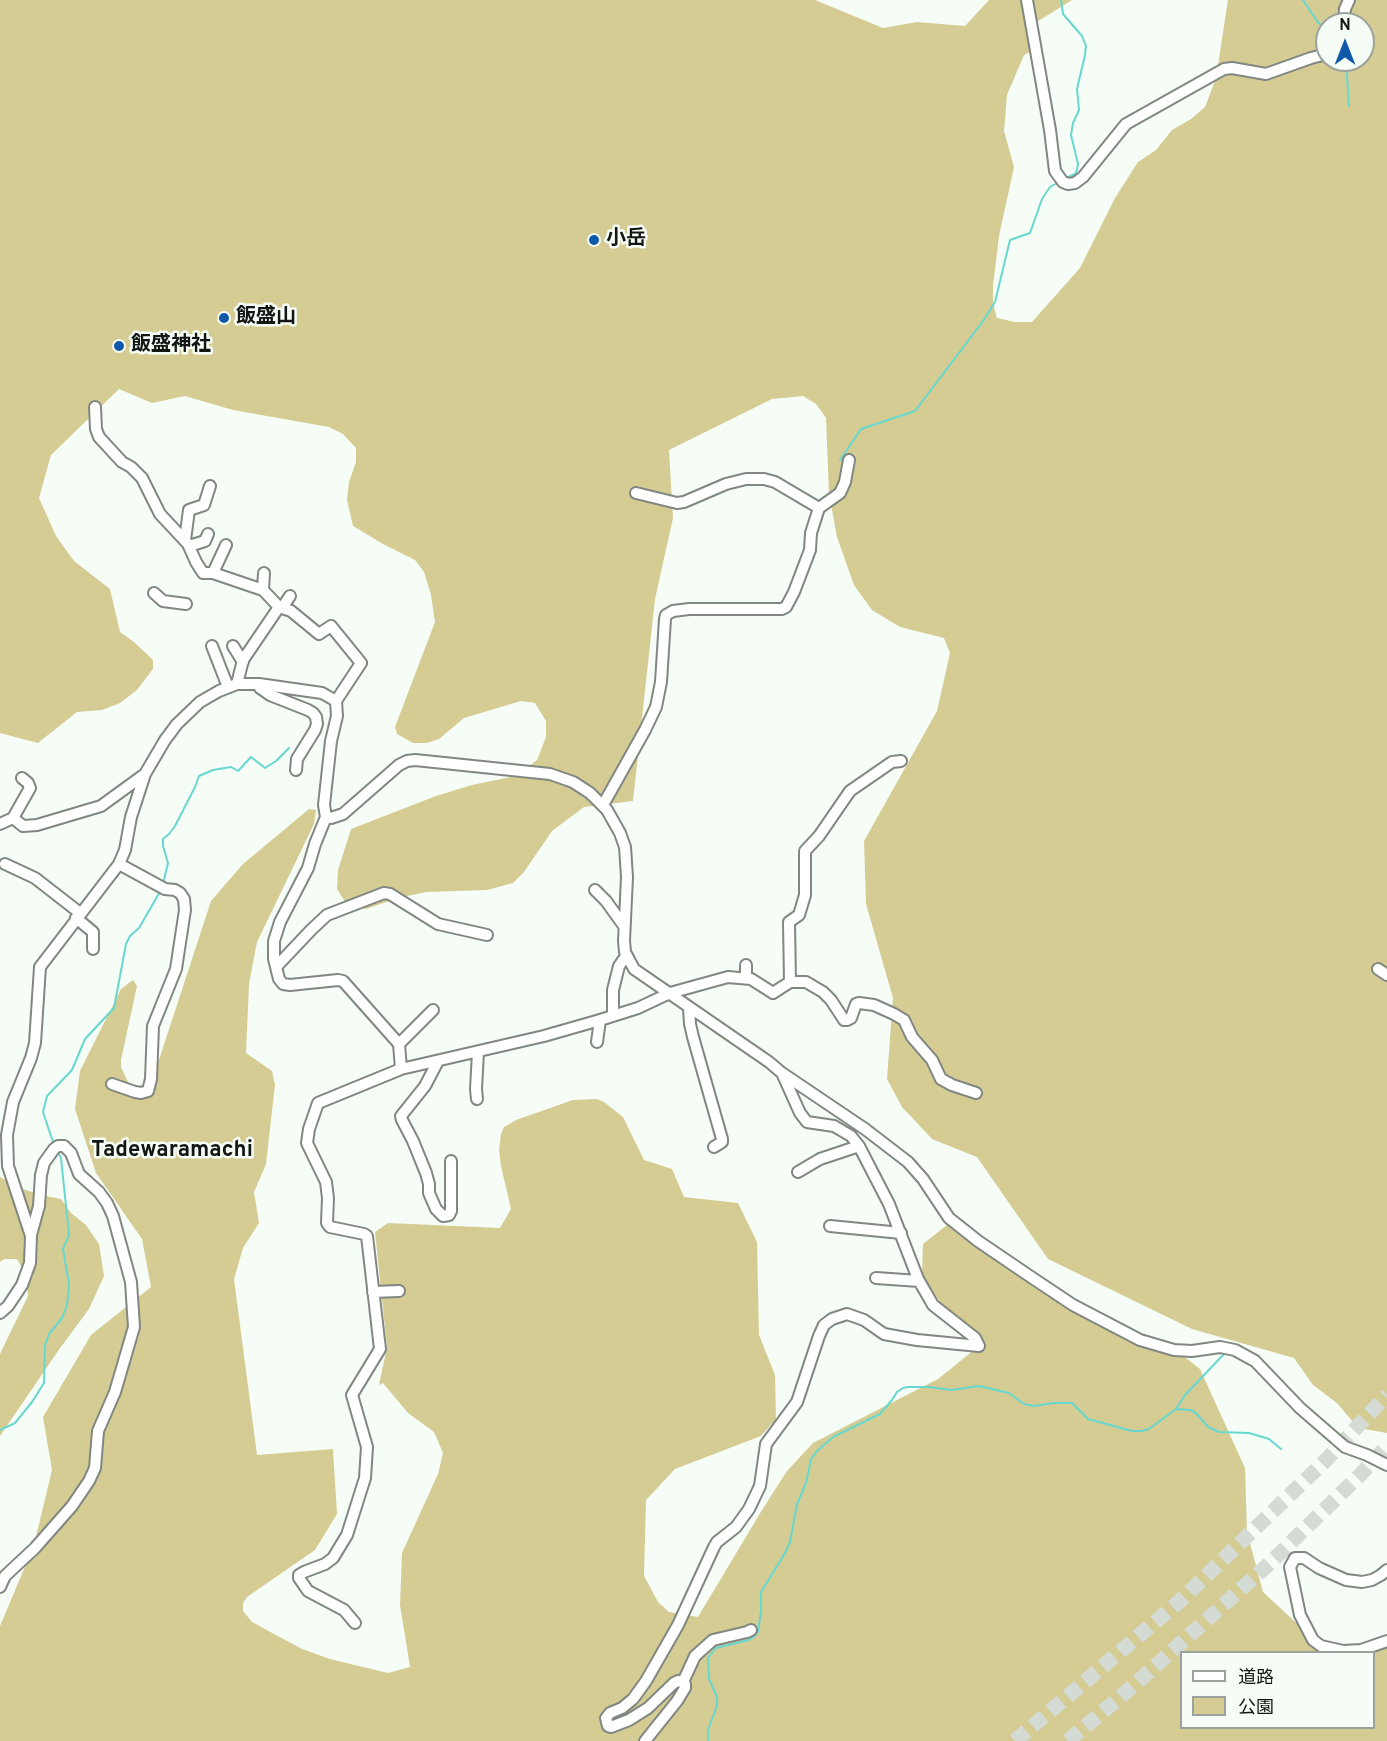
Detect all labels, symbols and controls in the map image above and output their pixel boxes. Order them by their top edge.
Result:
north arrow [1315,12,1375,72]
text: N [1339,16,1351,36]
place label: 小岳 [606,228,646,252]
marker: 小岳 [587,233,601,247]
place label: 飯盛山 [236,306,296,330]
marker: 飯盛山 [217,311,231,325]
place label: 飯盛神社 [131,334,211,358]
marker: 飯盛神社 [112,339,126,353]
district label: Tadewaramachi [91,1139,253,1165]
legend [1180,1651,1375,1729]
text: 道路 [1238,1667,1274,1690]
text: 公園 [1238,1697,1274,1720]

